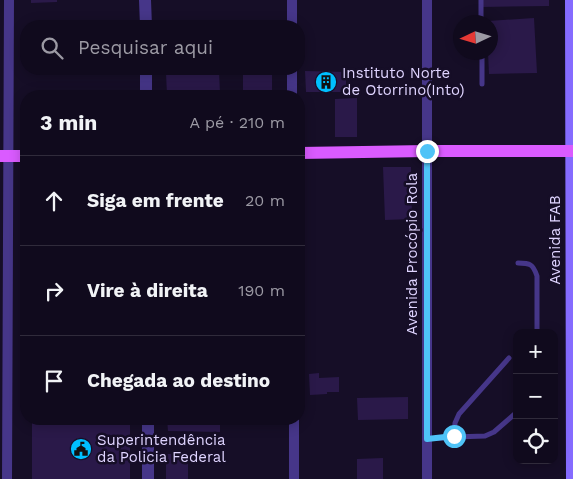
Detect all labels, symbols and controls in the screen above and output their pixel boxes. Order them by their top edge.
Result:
north arrow [453,15,498,60]
search box [20,20,305,75]
icon: search [38,34,66,62]
text: Pesquisar aqui [78,36,213,59]
place label: Instituto Norte de Otorrino(Into) [342,64,465,99]
building icon: Instituto Norte de Otorrino(Into) [314,70,338,94]
text: 3 min [40,110,97,135]
text: A pé · 210 m [190,113,285,132]
route end [416,140,439,163]
street label: Avenida Procópio Rola [403,172,421,335]
icon: ahead [40,187,68,215]
text: Siga em frente [87,189,224,212]
text: 20 m [245,191,285,210]
street label: Avenida FAB [546,195,564,285]
icon: right [40,277,68,305]
text: Vire à direita [87,279,208,302]
text: 190 m [238,281,285,300]
map controls [513,329,558,464]
button: + [513,329,558,374]
icon: arrive [40,367,68,395]
text: Chegada ao destino [87,369,270,392]
button: − [513,374,558,419]
button: locate [513,419,558,464]
route start [443,425,466,448]
place label: Superintendência da Policia Federal [97,431,226,466]
public building icon: Superintendência da Policia Federal [69,437,93,461]

